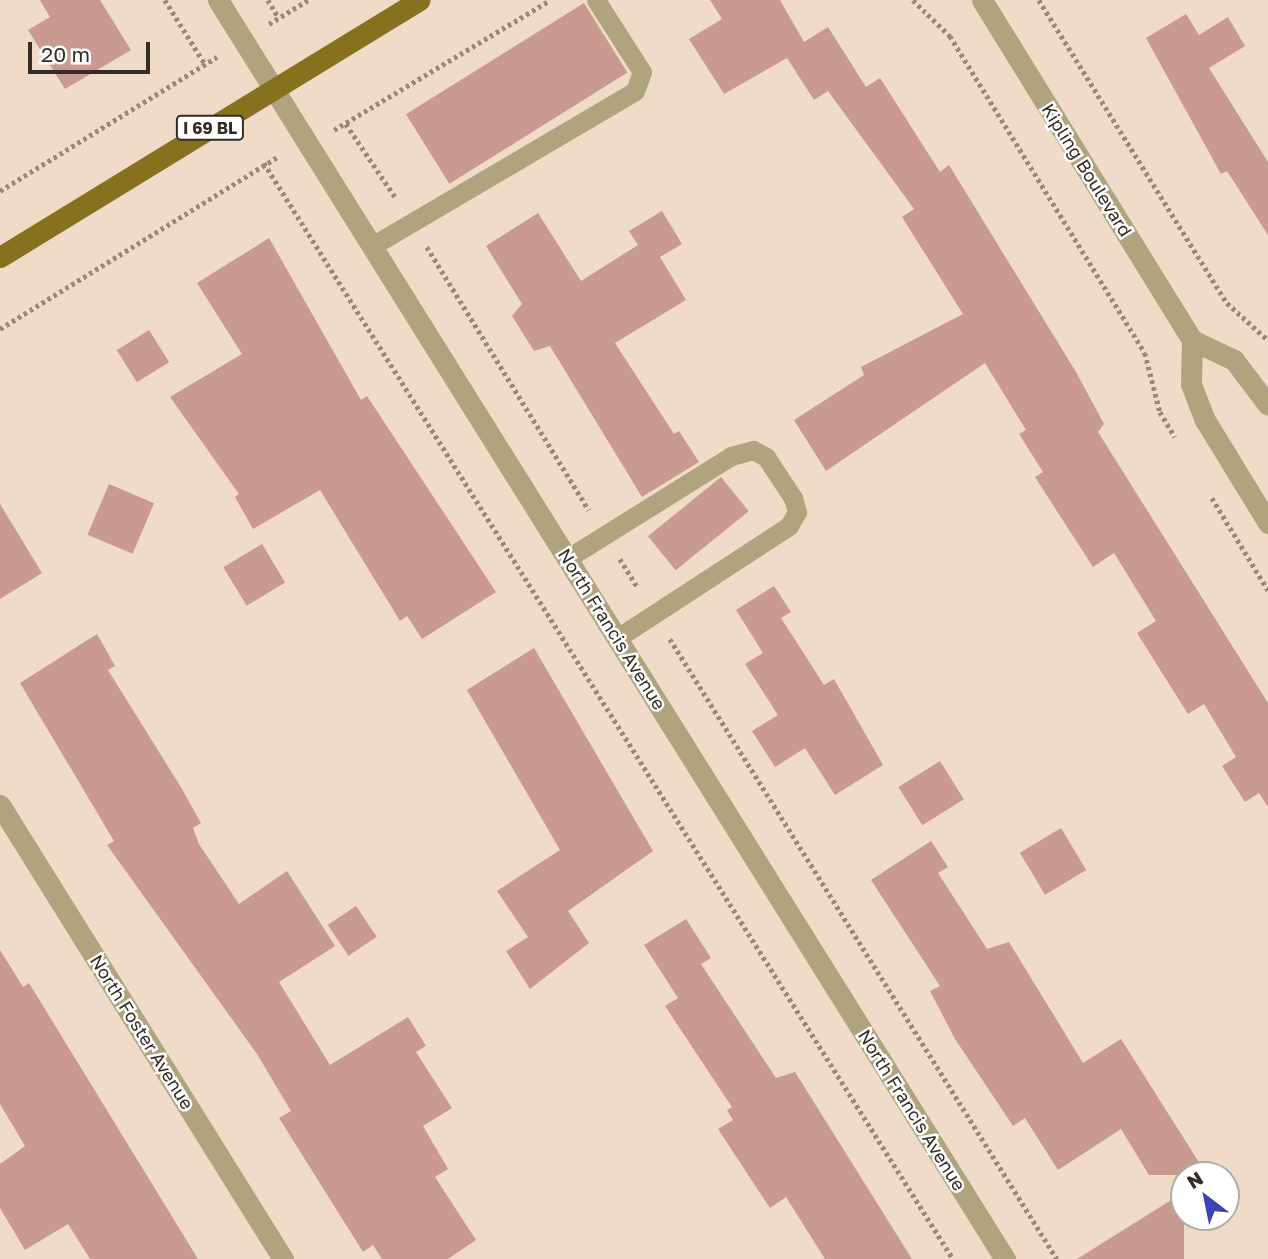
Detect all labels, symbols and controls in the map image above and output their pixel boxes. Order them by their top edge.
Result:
scale bar [32,28,154,72]
text: 20 m [41,41,90,67]
street label: Kipling Boulevard [1037,100,1137,240]
road number: I 69 BL [175,116,245,140]
street label: North Francis Avenue [554,545,670,713]
street label: North Foster Avenue [86,951,198,1113]
street label: North Francis Avenue [854,1026,970,1194]
north arrow [1170,1161,1240,1231]
text: N [1182,1166,1207,1193]

